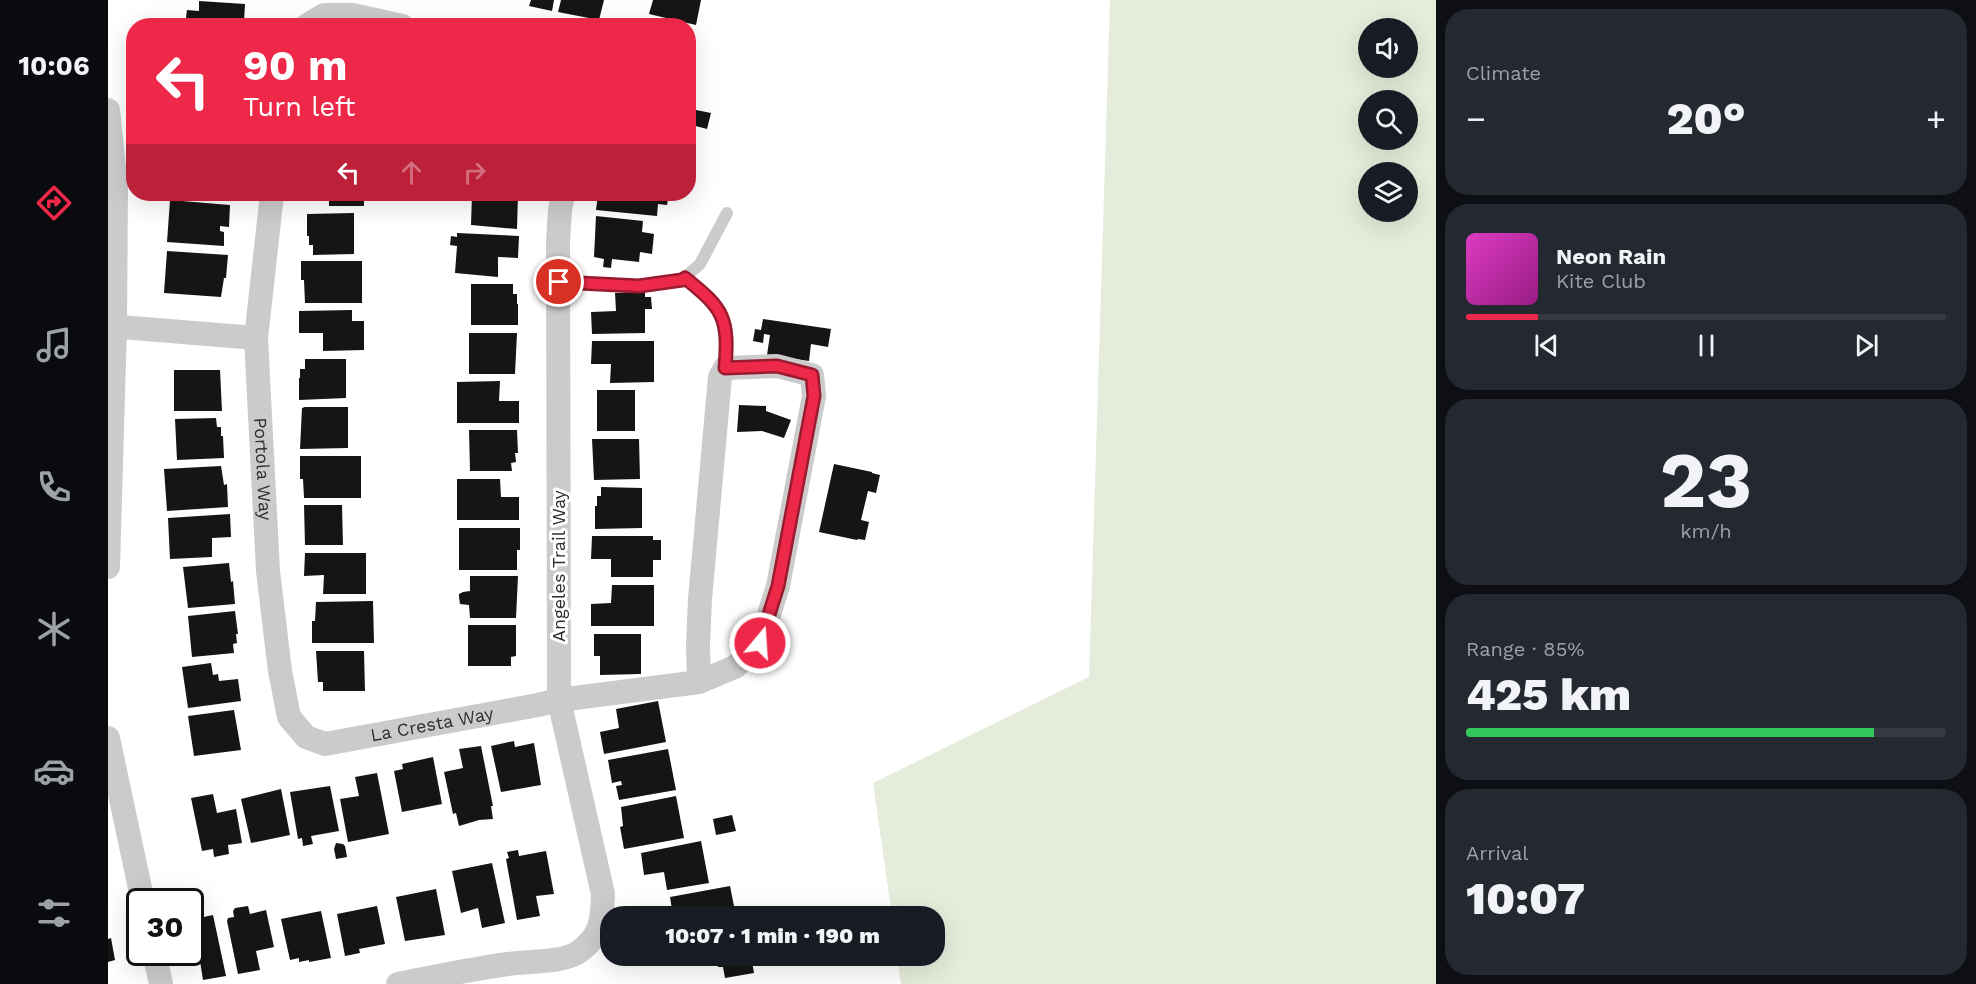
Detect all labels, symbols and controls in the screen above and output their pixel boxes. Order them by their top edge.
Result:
map controls [1358,18,1418,222]
button: sound [1358,18,1418,78]
text: 90 m [243,41,347,90]
icon: left [144,42,222,120]
text: 10:06 [18,50,90,82]
text: Climate [1466,61,1541,85]
button: search [1358,90,1418,150]
text: Turn left [243,91,355,123]
text: 20° [1666,92,1746,145]
text: − [1466,99,1486,138]
text: + [1926,99,1946,138]
icon: left [332,156,365,189]
icon: ahead [395,156,428,189]
icon: right [458,156,491,189]
button: layers [1358,162,1418,222]
icon: directions [33,182,75,224]
text: Neon Rain [1556,244,1666,269]
pin [533,256,584,307]
icon: arrive [542,265,575,298]
text: Kite Club [1556,269,1646,293]
icon: music [33,324,75,366]
icon: previous [1530,329,1563,362]
icon: pause [1690,329,1723,362]
icon: next [1850,329,1883,362]
street label: Portola Way [250,417,276,522]
text: 23 [1660,434,1752,526]
icon: phone [33,466,75,508]
street label: Angeles Trail Way [548,489,569,642]
text: km/h [1680,519,1732,543]
icon: climate [33,608,75,650]
position arrow [728,611,792,675]
text: Range · 85% [1466,637,1584,661]
text: 425 km [1466,668,1631,721]
street label: La Cresta Way [369,702,496,745]
icon: car [33,750,75,792]
text: Arrival [1466,841,1528,865]
text: 10:07 [1466,872,1585,925]
speed limit sign: 30 [126,888,204,966]
icon: filters [33,892,75,934]
text: 10:07 · 1 min · 190 m [665,923,880,948]

